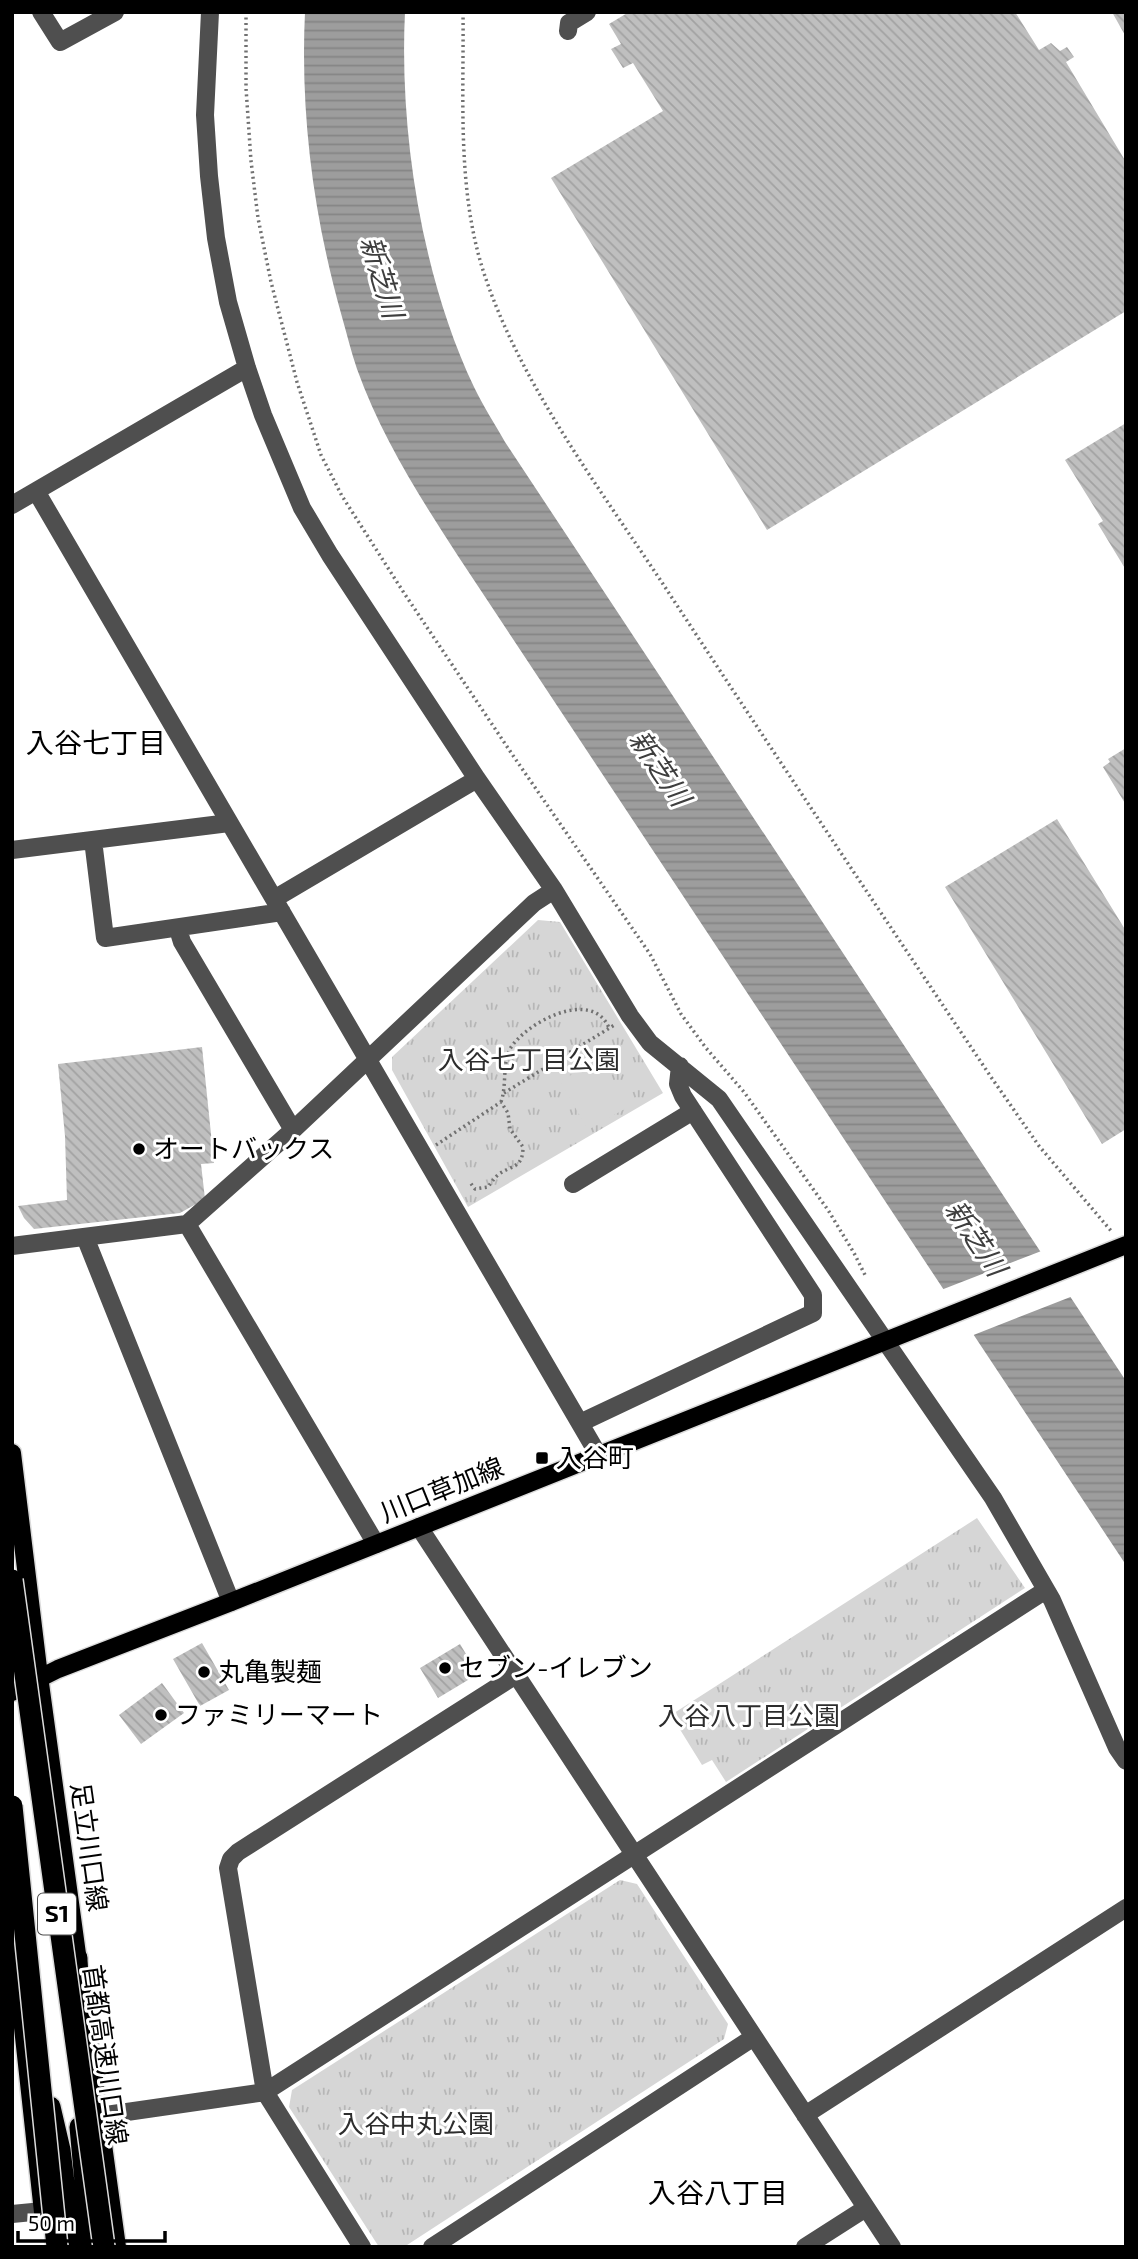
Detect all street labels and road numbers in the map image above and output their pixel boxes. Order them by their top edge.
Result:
street label: 川口草加線 [375,1450,508,1527]
street label: 足立川口線 [66,1780,115,1913]
road number: S1 [38,1894,76,1935]
street label: 首都高速川口線 [78,1963,135,2147]

